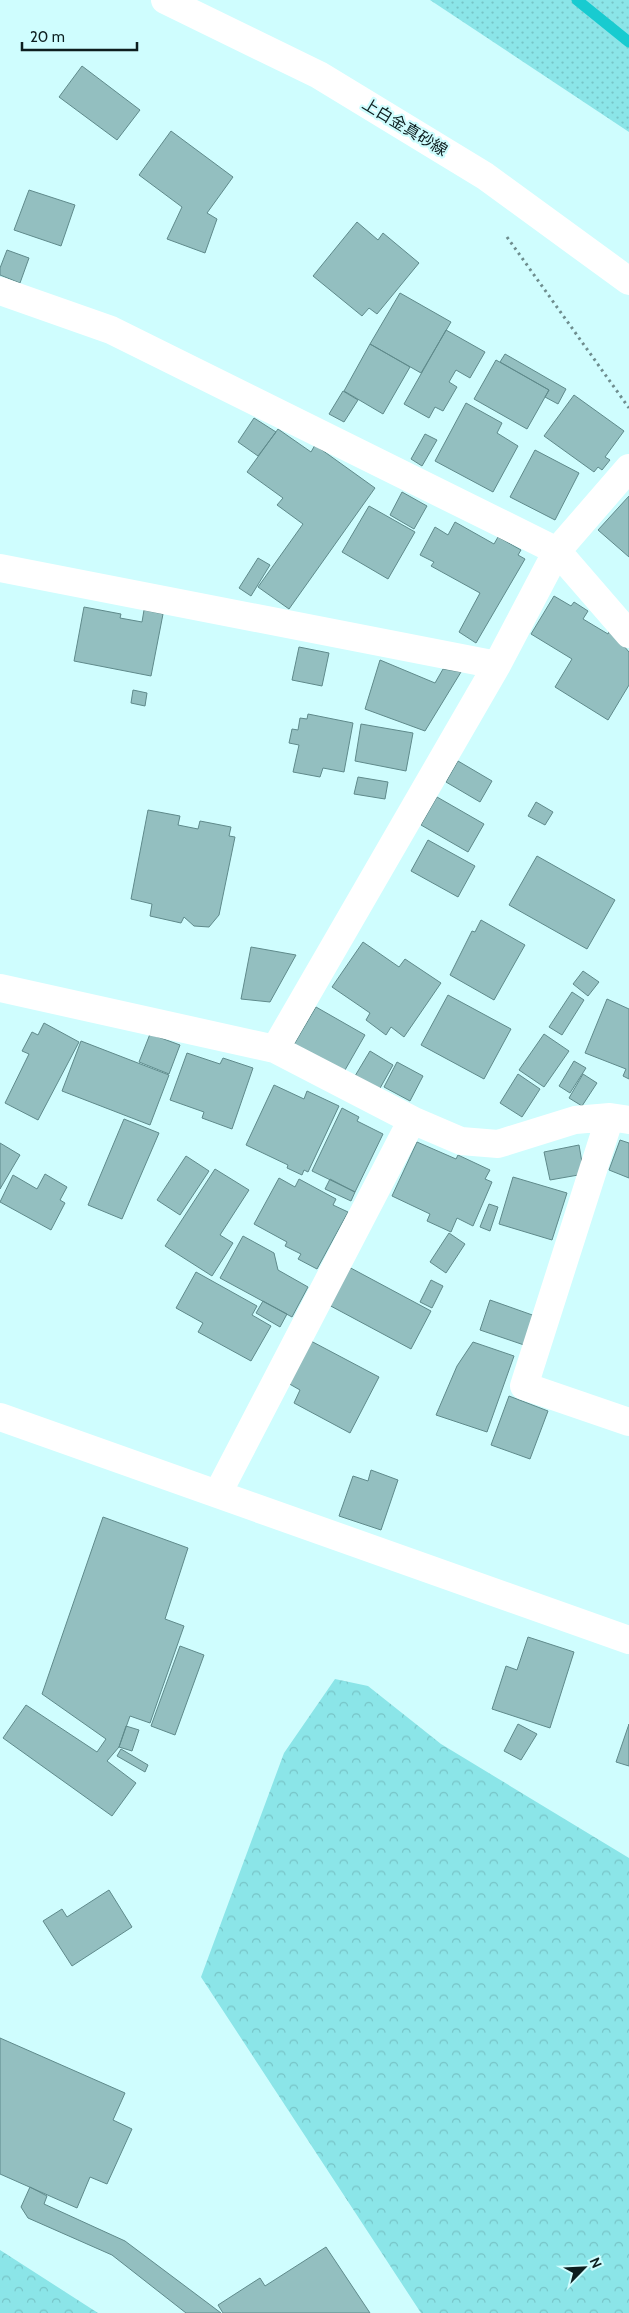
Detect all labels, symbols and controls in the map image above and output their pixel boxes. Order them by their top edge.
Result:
scale bar [22,20,138,52]
text: 20 m [30,28,65,46]
street label: 上白金真砂線 [359,94,451,160]
north arrow [559,2243,609,2293]
text: N [586,2255,606,2271]

